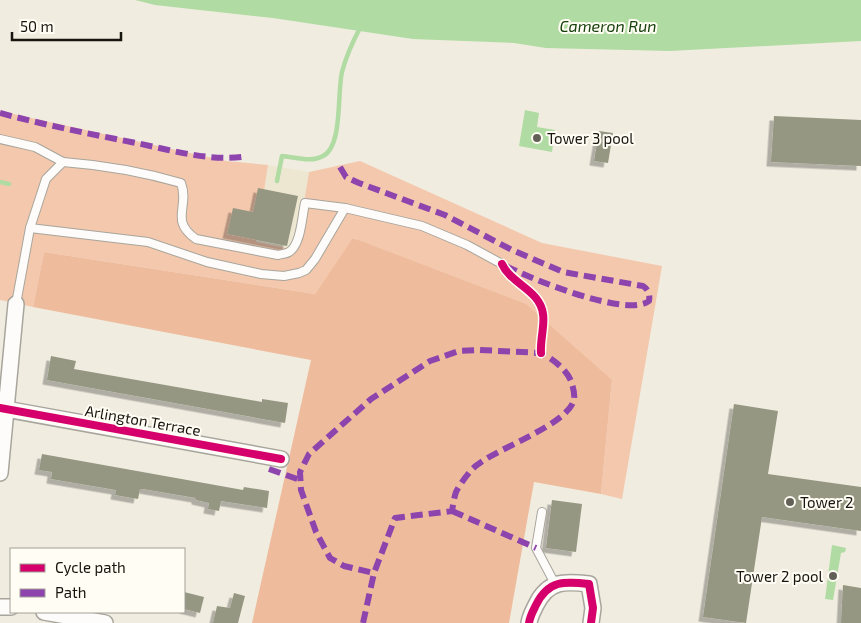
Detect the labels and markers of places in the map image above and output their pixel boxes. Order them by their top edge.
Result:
place label: Tower 3 pool [547,129,634,147]
marker: Tower 3 pool [531,132,543,144]
place label: Tower 2 [800,493,853,511]
marker: Tower 2 [784,496,796,508]
place label: Tower 2 pool [736,567,824,585]
marker: Tower 2 pool [827,570,839,582]

